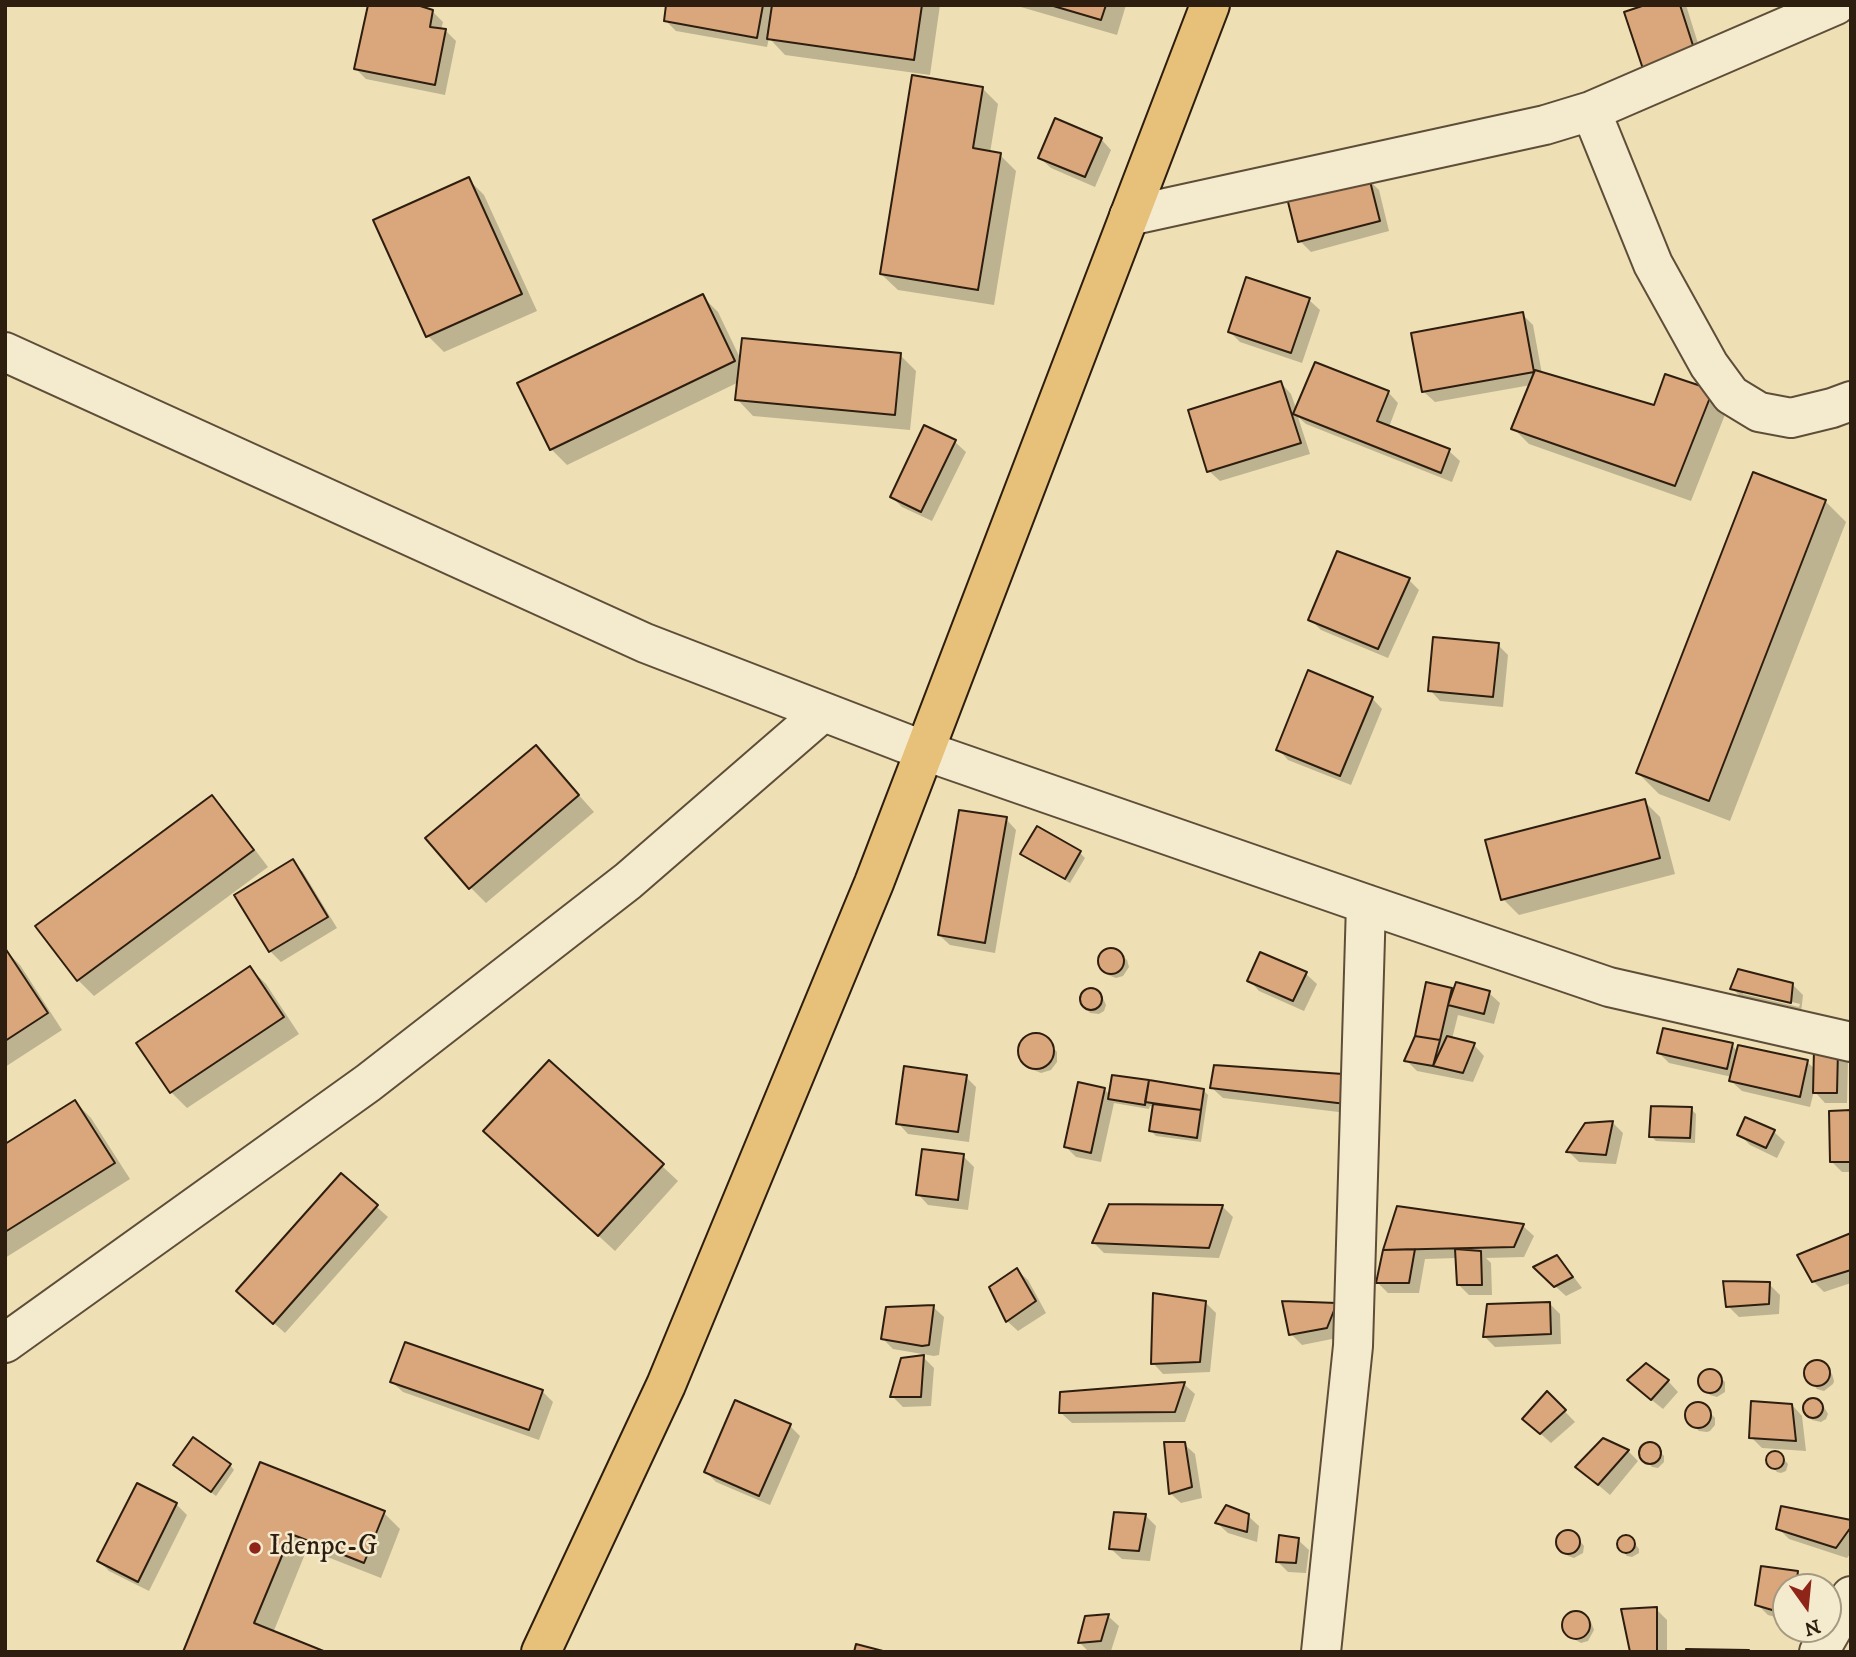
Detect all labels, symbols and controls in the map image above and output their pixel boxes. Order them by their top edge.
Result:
place label: Idenpc-G [269,1531,377,1565]
marker: Idenpc-G [247,1540,263,1556]
north arrow [1772,1573,1842,1643]
text: N [1802,1614,1823,1640]

